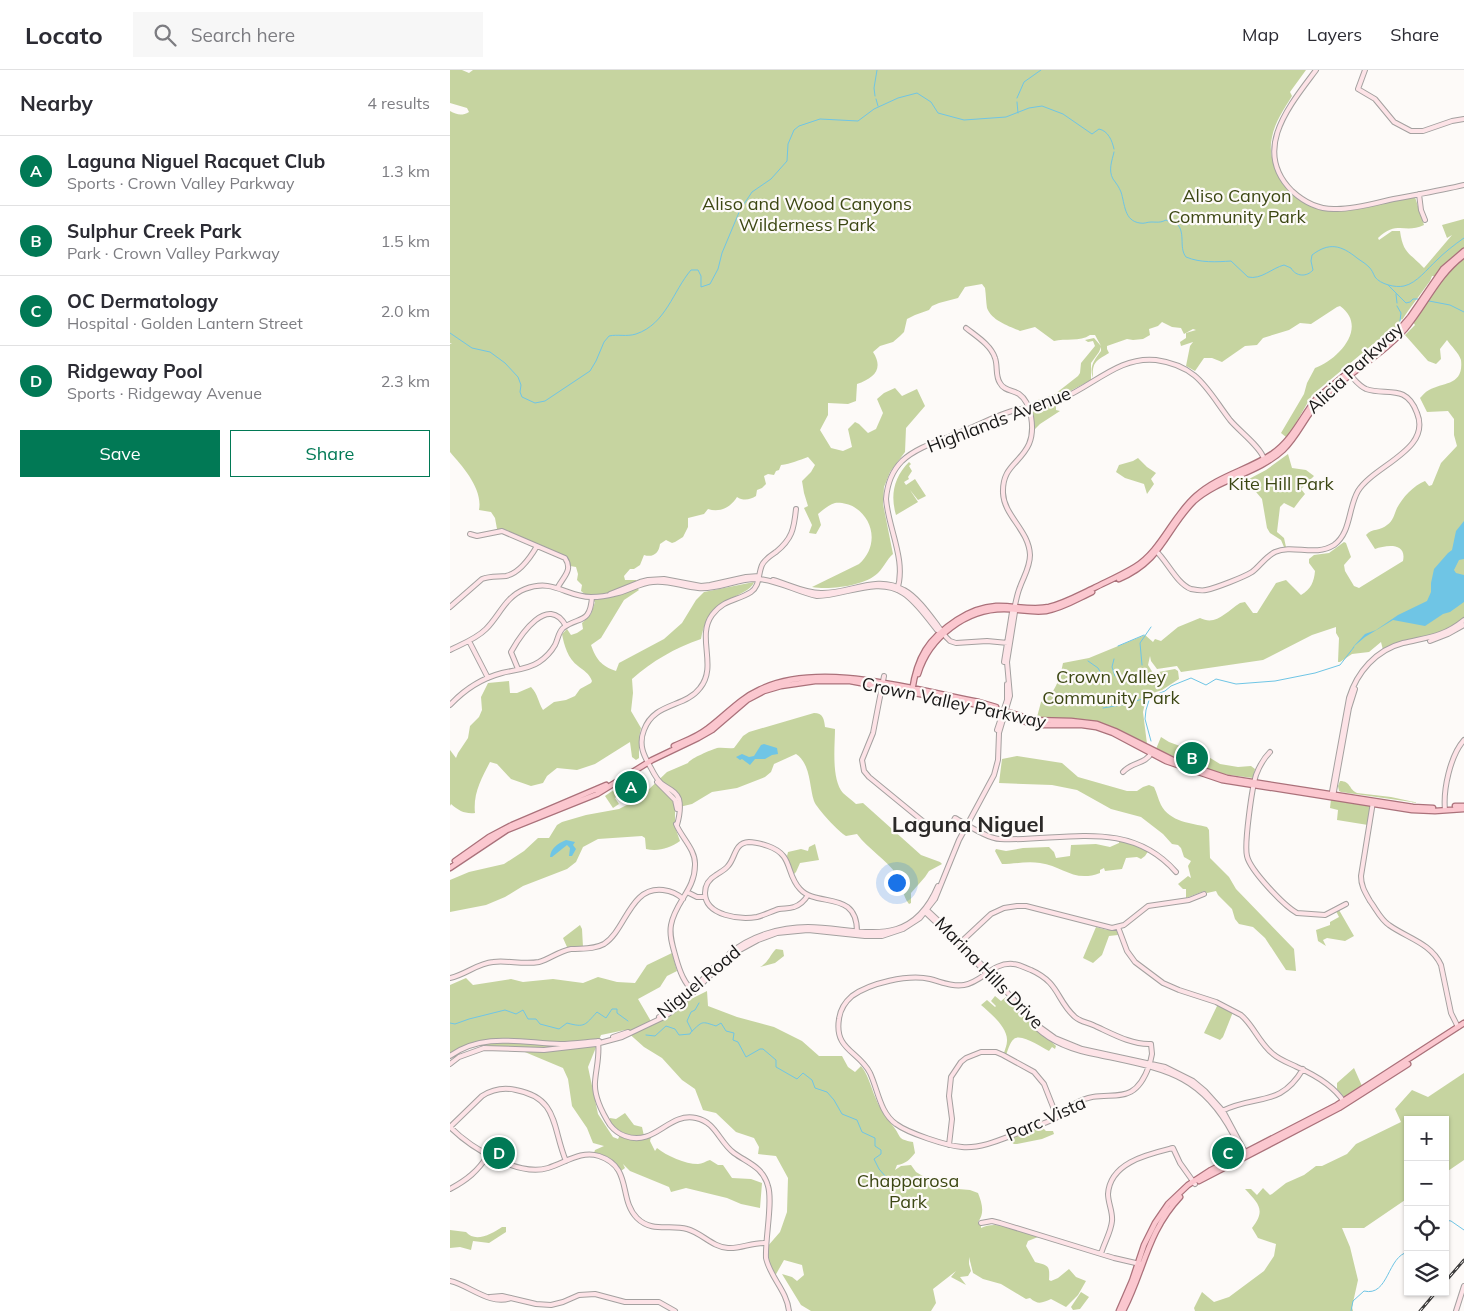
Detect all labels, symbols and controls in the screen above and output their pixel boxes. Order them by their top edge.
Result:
search box [133,12,483,57]
text: Locato [25,20,103,50]
icon: search [151,21,179,49]
text: Search here [191,23,295,47]
text: Map [1242,23,1279,46]
text: Layers [1307,23,1362,46]
text: Share [1390,23,1439,46]
text: Nearby [20,90,93,116]
text: 4 results [367,93,430,113]
text: Laguna Niguel Racquet Club [67,149,325,173]
text: A [30,161,42,181]
text: 1.3 km [381,161,430,181]
text: Sports · Crown Valley Parkway [67,173,295,193]
park label: Aliso Canyon Community Park [1168,184,1306,228]
park label: Aliso and Wood Canyons Wilderness Park [702,192,912,236]
text: Sulphur Creek Park [67,219,242,243]
text: B [30,231,42,251]
text: 1.5 km [381,231,430,251]
text: Park · Crown Valley Parkway [67,243,280,263]
text: OC Dermatology [67,289,218,313]
text: C [31,301,41,321]
text: 2.0 km [381,301,430,321]
text: Hospital · Golden Lantern Street [67,313,303,333]
street label: Alicia Parkway [1302,317,1408,418]
text: Ridgeway Pool [67,359,203,383]
text: D [30,371,42,391]
text: 2.3 km [381,371,430,391]
street label: Highlands Avenue [924,382,1074,458]
text: Sports · Ridgeway Avenue [67,383,262,403]
button: Save [20,430,220,477]
button: Share [230,430,430,477]
park label: Kite Hill Park [1228,472,1335,495]
park label: Crown Valley Community Park [1042,665,1180,709]
street label: Crown Valley Parkway [860,672,1049,733]
pin: B [1176,739,1208,777]
pin: A [615,768,647,806]
district label: Laguna Niguel [892,810,1044,838]
your location [884,870,910,896]
street label: Marina Hills Drive [930,912,1049,1033]
street label: Niguel Road [652,940,745,1023]
street label: Parc Vista [1002,1091,1089,1146]
map controls [1404,1116,1449,1296]
button: + [1404,1116,1449,1161]
pin: D [483,1134,515,1172]
pin: C [1212,1134,1244,1172]
button: − [1404,1161,1449,1206]
park label: Chapparosa Park [857,1169,959,1213]
button: locate [1404,1206,1449,1251]
button: layers [1404,1251,1449,1296]

